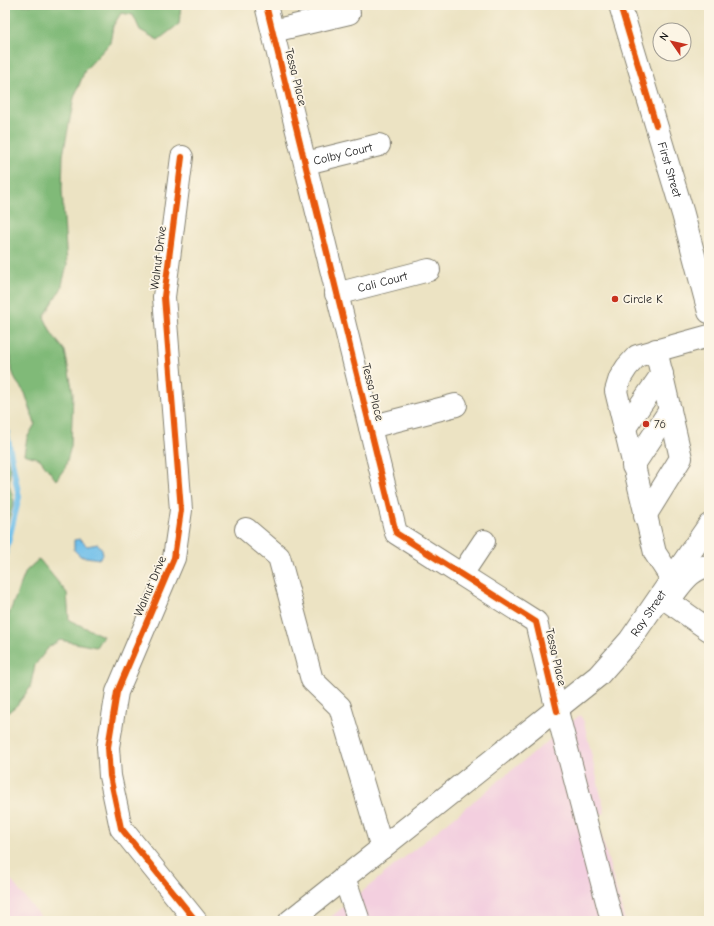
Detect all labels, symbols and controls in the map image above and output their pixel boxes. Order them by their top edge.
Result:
north arrow [652,22,692,62]
text: N [657,30,672,43]
street label: Tessa Place [282,47,310,107]
street label: Colby Court [312,140,374,168]
street label: First Street [655,140,685,200]
street label: Walnut Drive [147,225,169,291]
street label: Cali Court [356,269,409,295]
place label: Circle K [623,292,663,306]
marker: Circle K [610,294,620,304]
street label: Tessa Place [359,362,387,422]
place label: 76 [654,417,666,431]
marker: 76 [641,419,651,429]
street label: Walnut Drive [131,554,169,618]
street label: Ray Street [628,587,669,639]
street label: Tessa Place [543,627,569,687]

